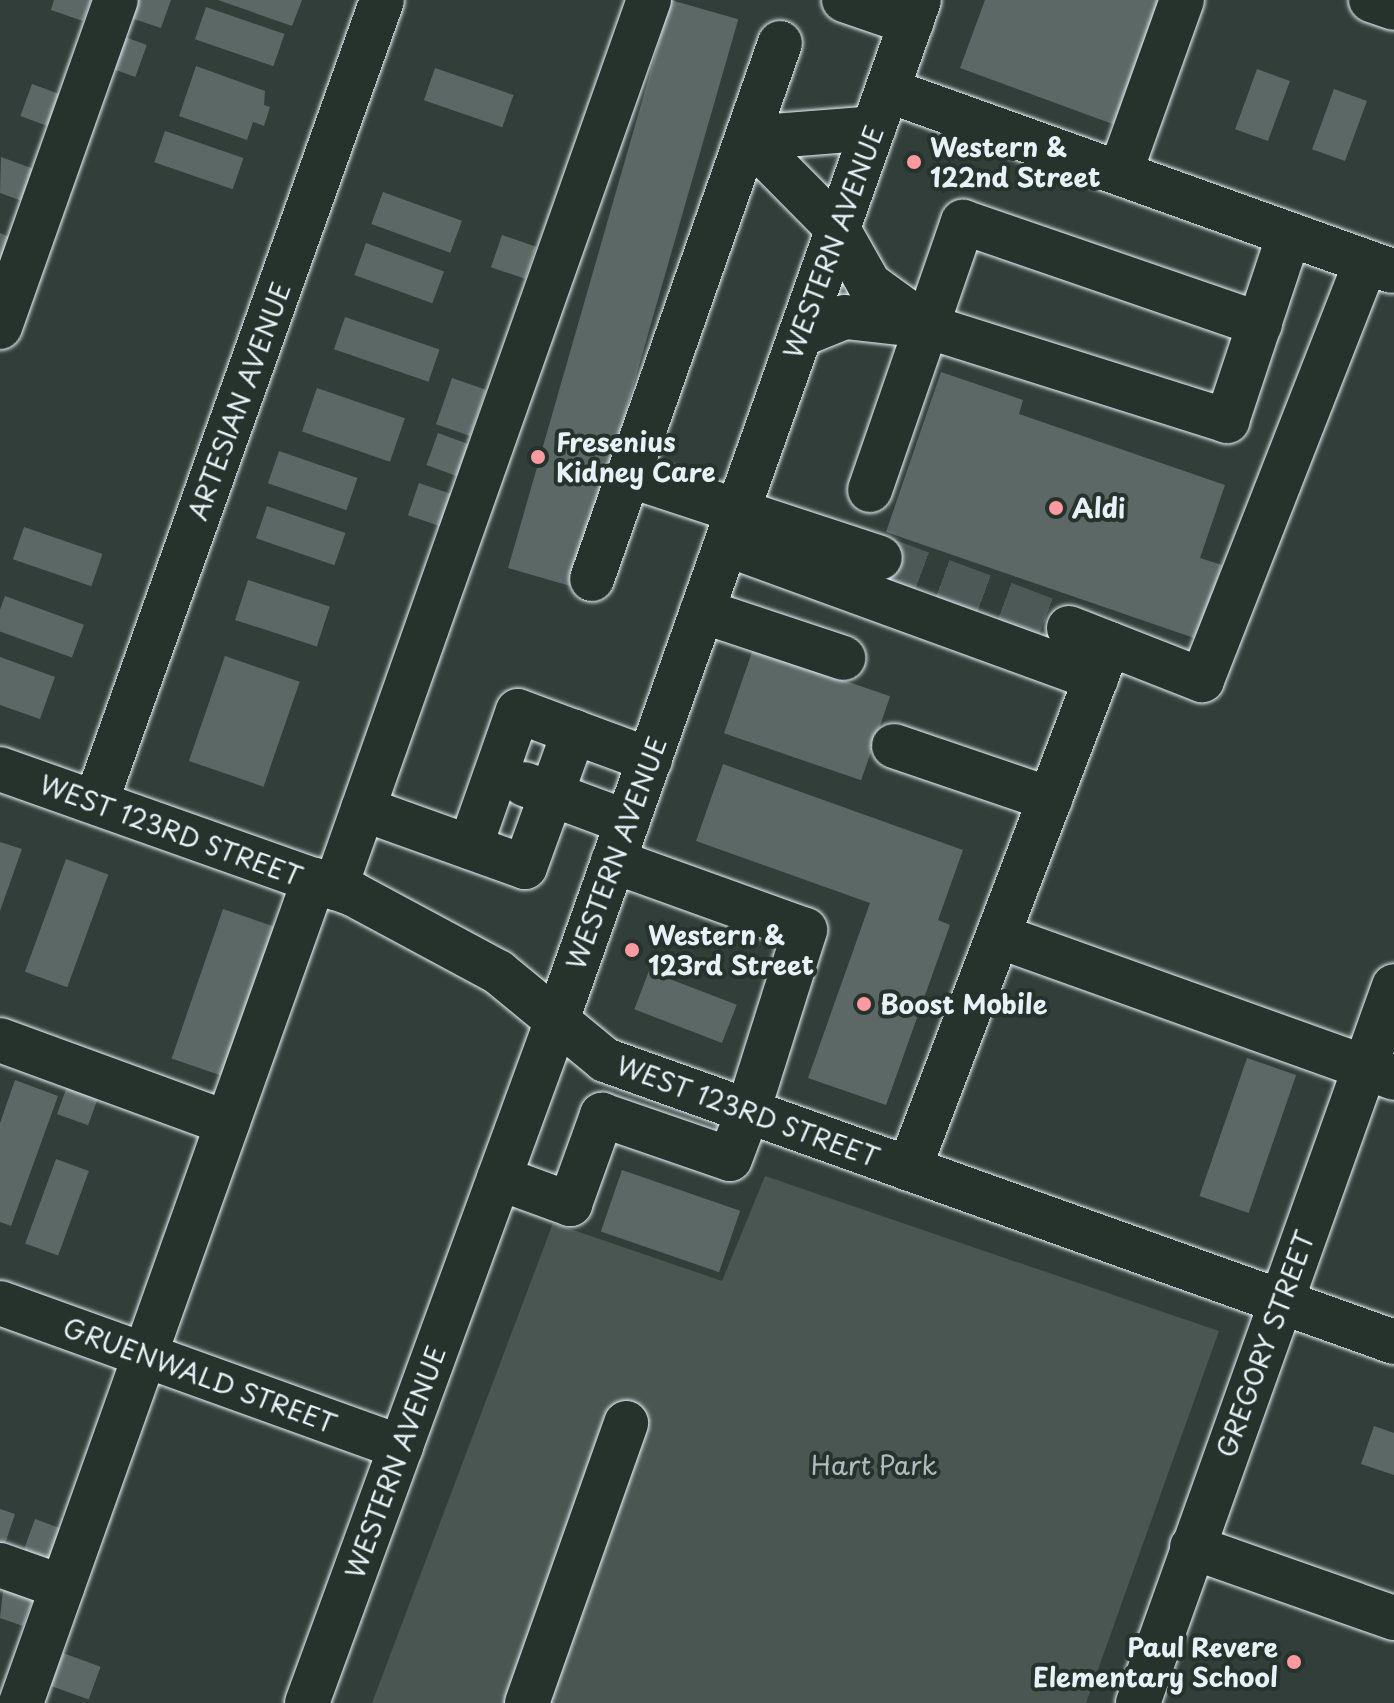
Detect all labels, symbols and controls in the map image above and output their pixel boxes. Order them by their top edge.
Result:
street label: WESTERN AVENUE [776,120,890,364]
place label: Western & 122nd Street [930,131,1100,192]
marker: Western & 122nd Street [905,153,923,171]
street label: ARTESIAN AVENUE [181,278,297,524]
place label: Fresenius Kidney Care [556,426,716,488]
marker: Fresenius Kidney Care [527,446,549,468]
place label: Aldi [1072,492,1125,524]
marker: Aldi [1047,499,1065,517]
street label: WESTERN AVENUE [559,731,673,975]
street label: WEST 123RD STREET [34,768,308,892]
place label: Western & 123rd Street [648,919,814,980]
marker: Western & 123rd Street [623,941,641,959]
place label: Boost Mobile [880,988,1048,1020]
marker: Boost Mobile [855,995,873,1013]
street label: WEST 123RD STREET [611,1049,885,1173]
street label: GREGORY STREET [1209,1226,1321,1462]
street label: GRUENWALD STREET [59,1311,341,1439]
street label: WESTERN AVENUE [338,1340,452,1584]
park label: Hart Park [811,1449,937,1481]
place label: Paul Revere Elementary School [1033,1631,1278,1692]
marker: Paul Revere Elementary School [1285,1653,1303,1671]

